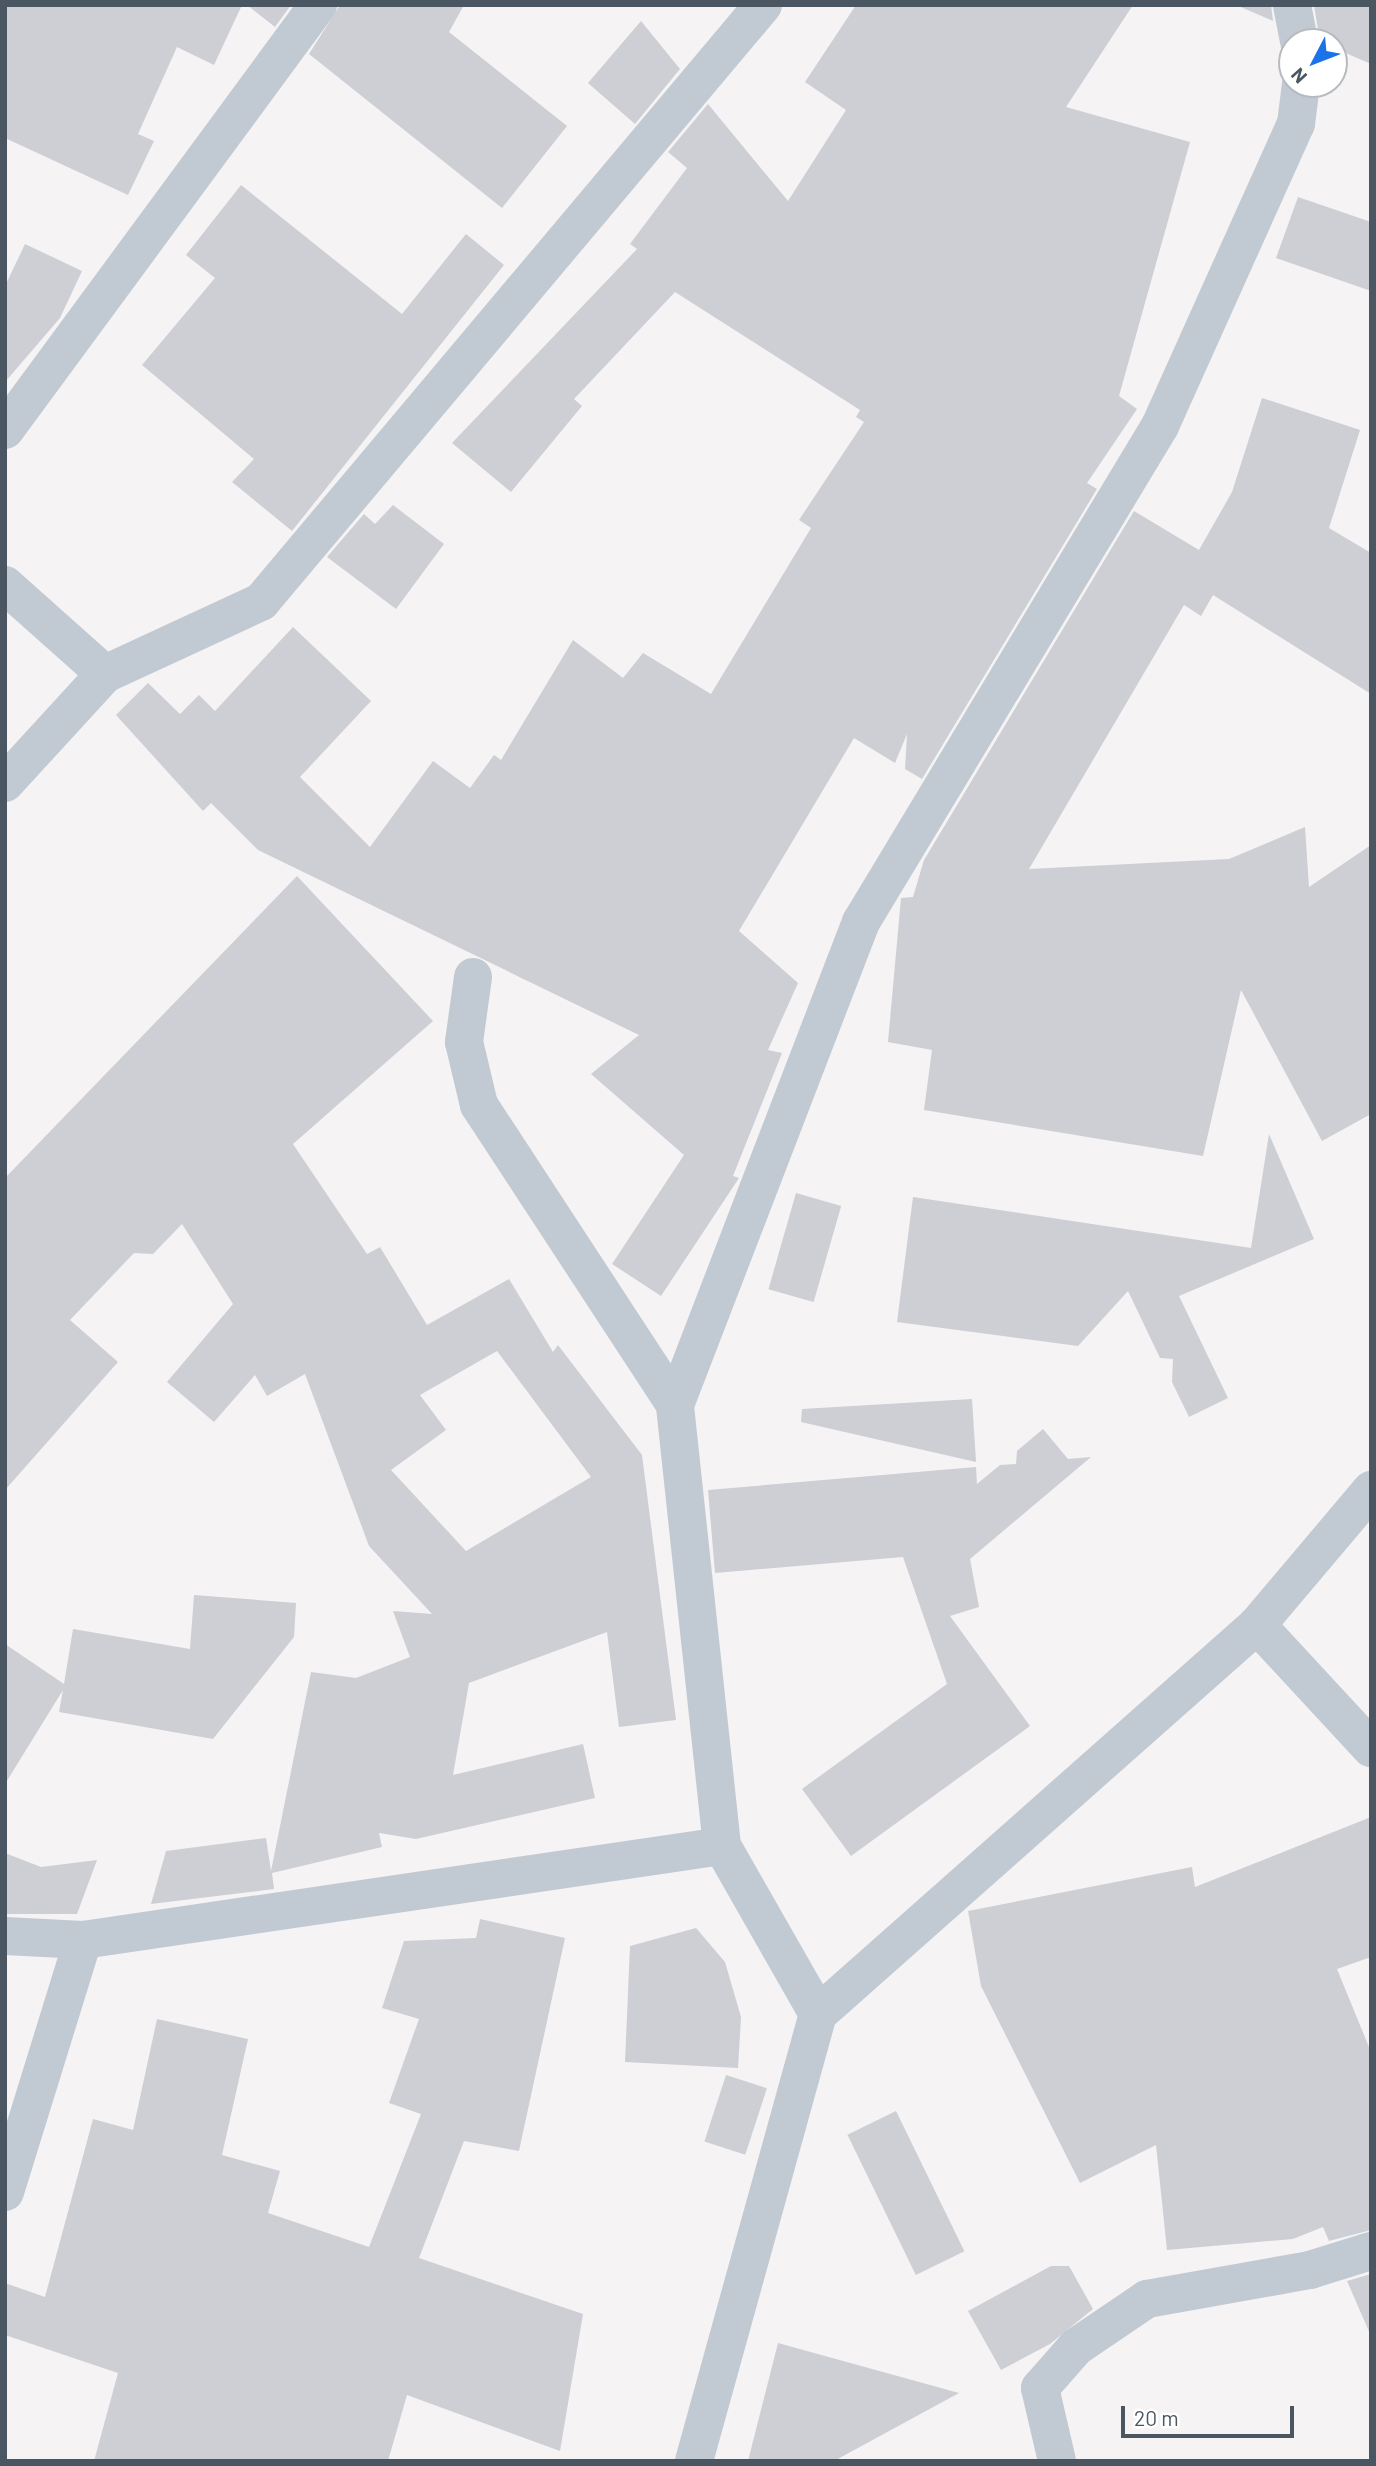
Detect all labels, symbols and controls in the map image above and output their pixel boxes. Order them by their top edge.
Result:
north arrow [1278,28,1348,98]
text: N [1286,64,1311,88]
scale bar [1124,2392,1297,2436]
text: 20 m [1134,2405,1179,2430]

